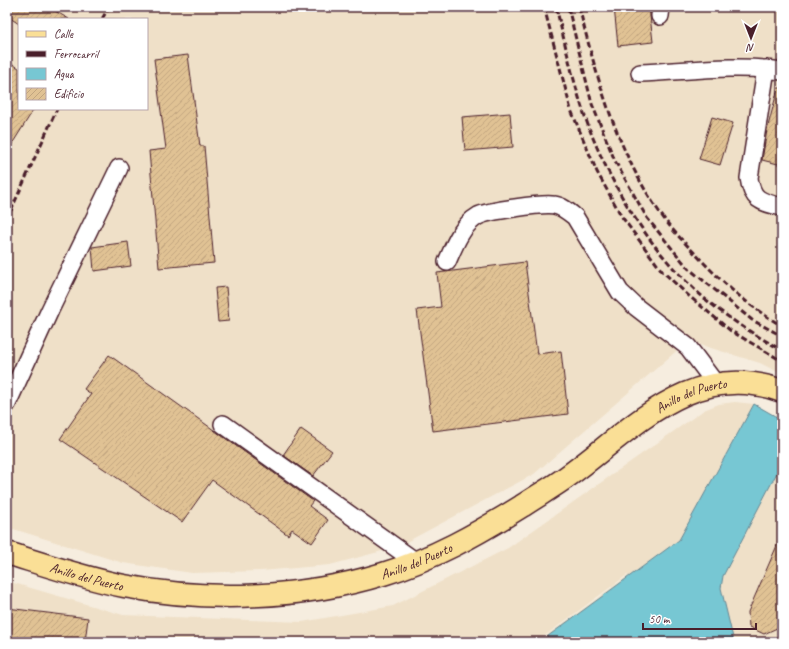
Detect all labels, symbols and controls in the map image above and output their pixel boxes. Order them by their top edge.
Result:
legend [18,18,148,110]
north arrow [731,18,771,58]
text: Calle [54,26,74,42]
text: N [745,41,754,55]
text: Ferrocarril [54,46,100,62]
text: Agua [54,66,75,82]
text: Edificio [54,86,84,102]
street label: Anillo del Puerto [652,375,728,417]
street label: Anillo del Puerto [379,539,456,583]
street label: Anillo del Puerto [48,559,126,595]
scale bar [643,605,756,631]
text: 50 m [649,611,671,627]

